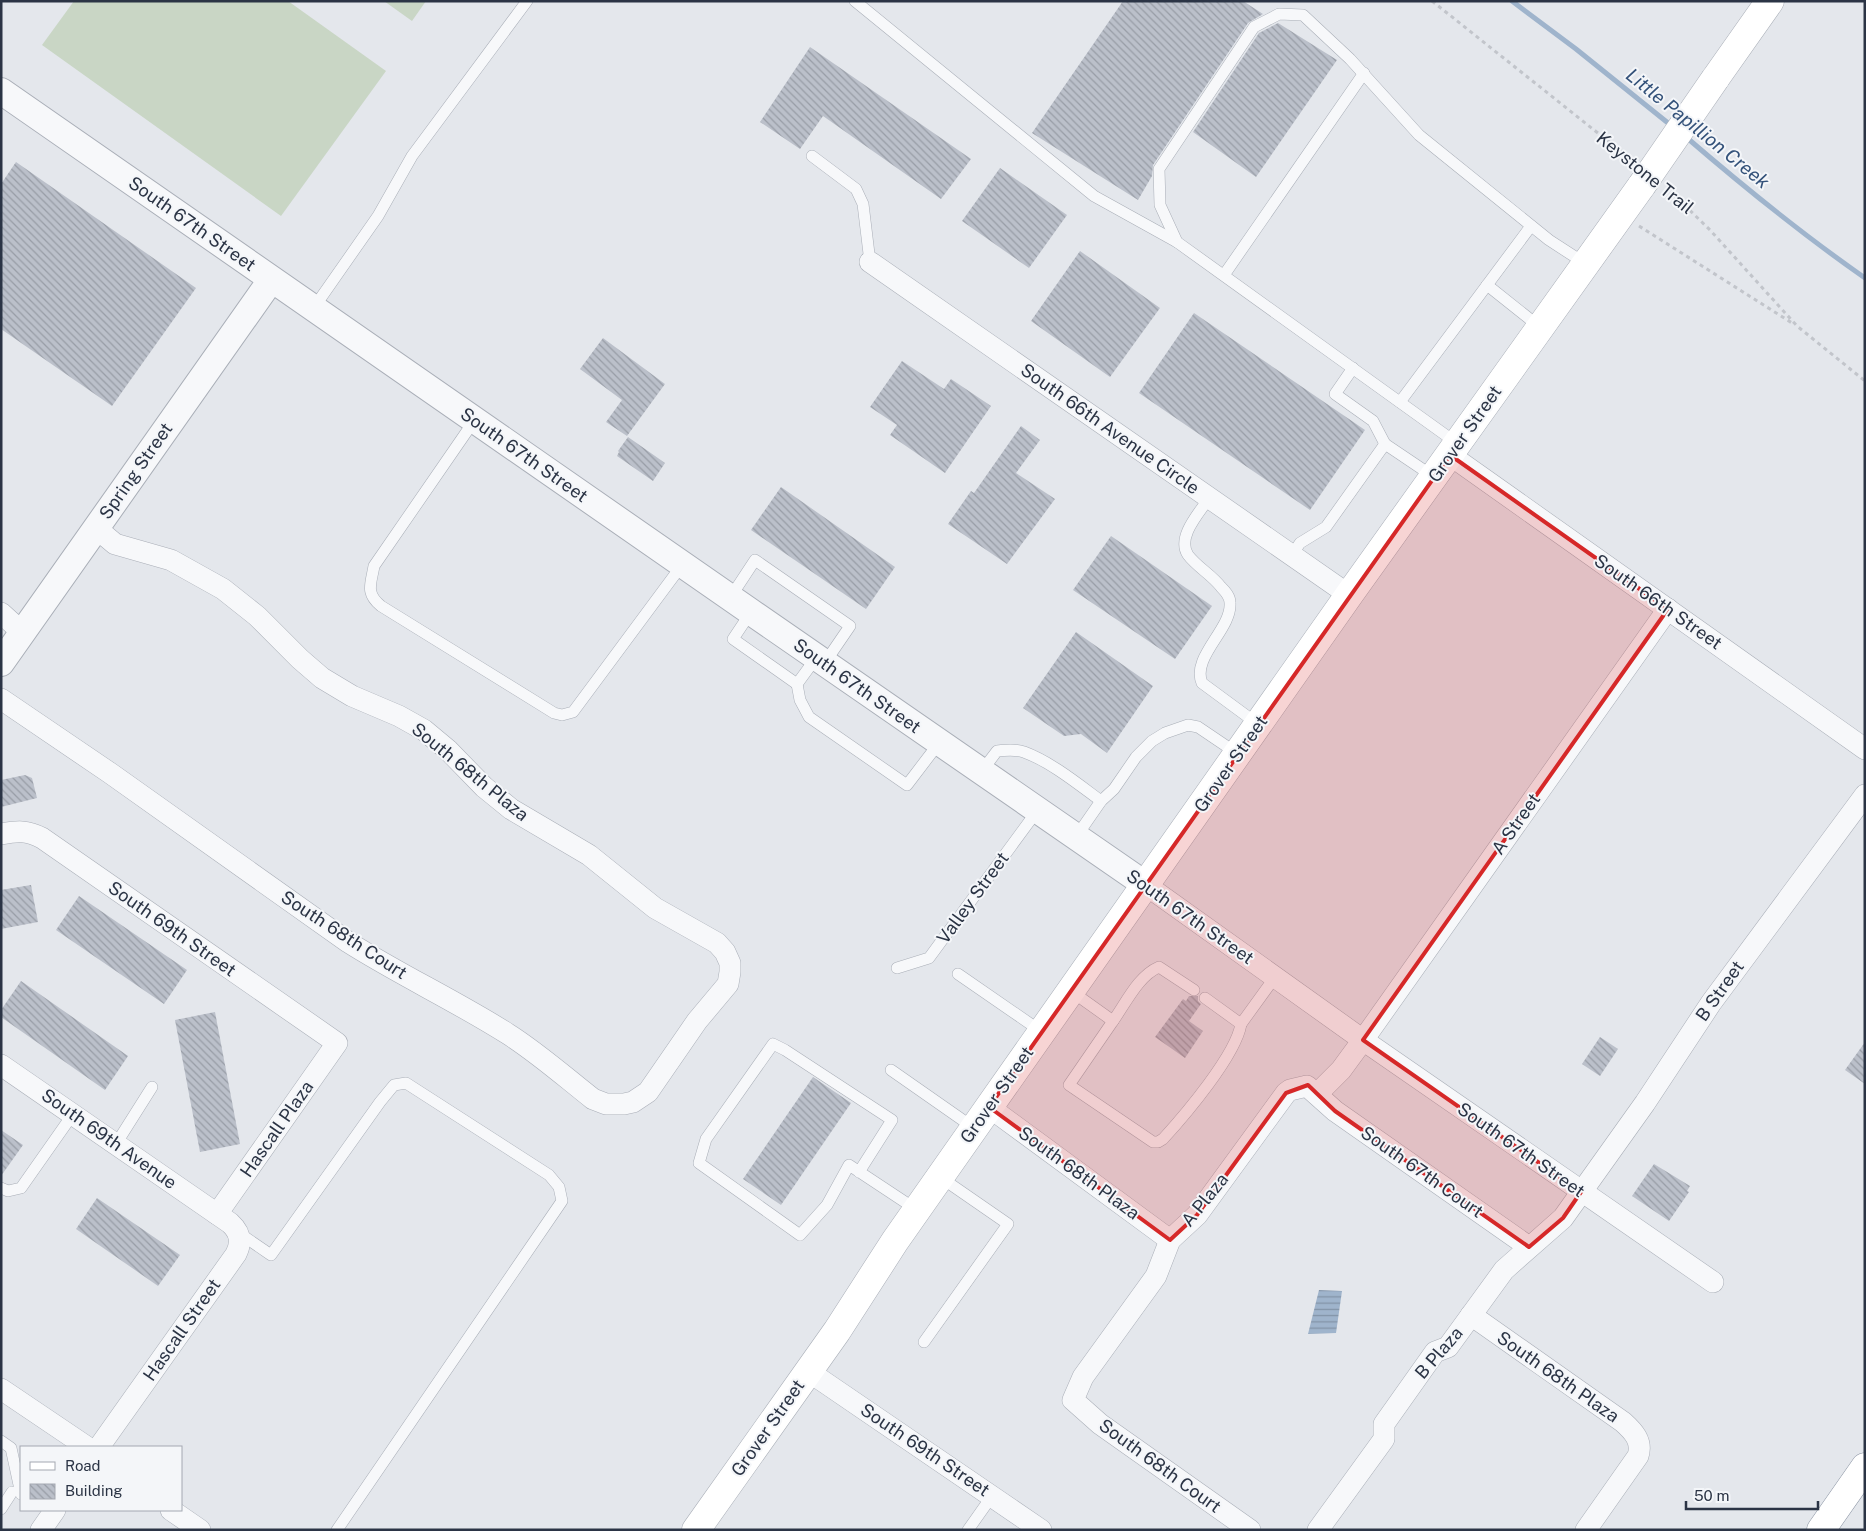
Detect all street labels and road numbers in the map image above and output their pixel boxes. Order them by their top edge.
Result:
street label: Keystone Trail [1593,127,1698,218]
street label: South 67th Street [125,172,260,275]
street label: South 66th Avenue Circle [1017,359,1204,498]
street label: Grover Street [1424,381,1506,486]
street label: South 67th Street [457,403,592,506]
street label: Spring Street [95,418,177,523]
street label: South 66th Street [1590,550,1726,654]
street label: South 67th Street [790,634,925,737]
street label: Grover Street [1190,711,1272,816]
street label: South 68th Plaza [408,718,533,825]
street label: A Street [1487,789,1544,858]
street label: Valley Street [932,848,1013,948]
street label: South 67th Street [1123,865,1258,968]
street label: South 69th Street [104,877,240,981]
street label: South 68th Court [277,886,411,983]
street label: B Street [1691,956,1748,1025]
street label: Grover Street [956,1042,1038,1147]
street label: Hascall Plaza [236,1076,318,1181]
street label: South 69th Avenue [38,1084,181,1193]
street label: South 67th Street [1454,1098,1589,1201]
street label: South 67th Court [1357,1121,1488,1222]
street label: South 68th Plaza [1015,1122,1144,1224]
street label: A Plaza [1177,1169,1232,1231]
street label: Hascall Street [139,1275,225,1385]
street label: B Plaza [1410,1322,1467,1383]
street label: South 68th Plaza [1493,1327,1623,1427]
street label: Grover Street [727,1375,809,1480]
street label: South 69th Street [857,1399,994,1501]
street label: South 68th Court [1095,1414,1225,1517]

